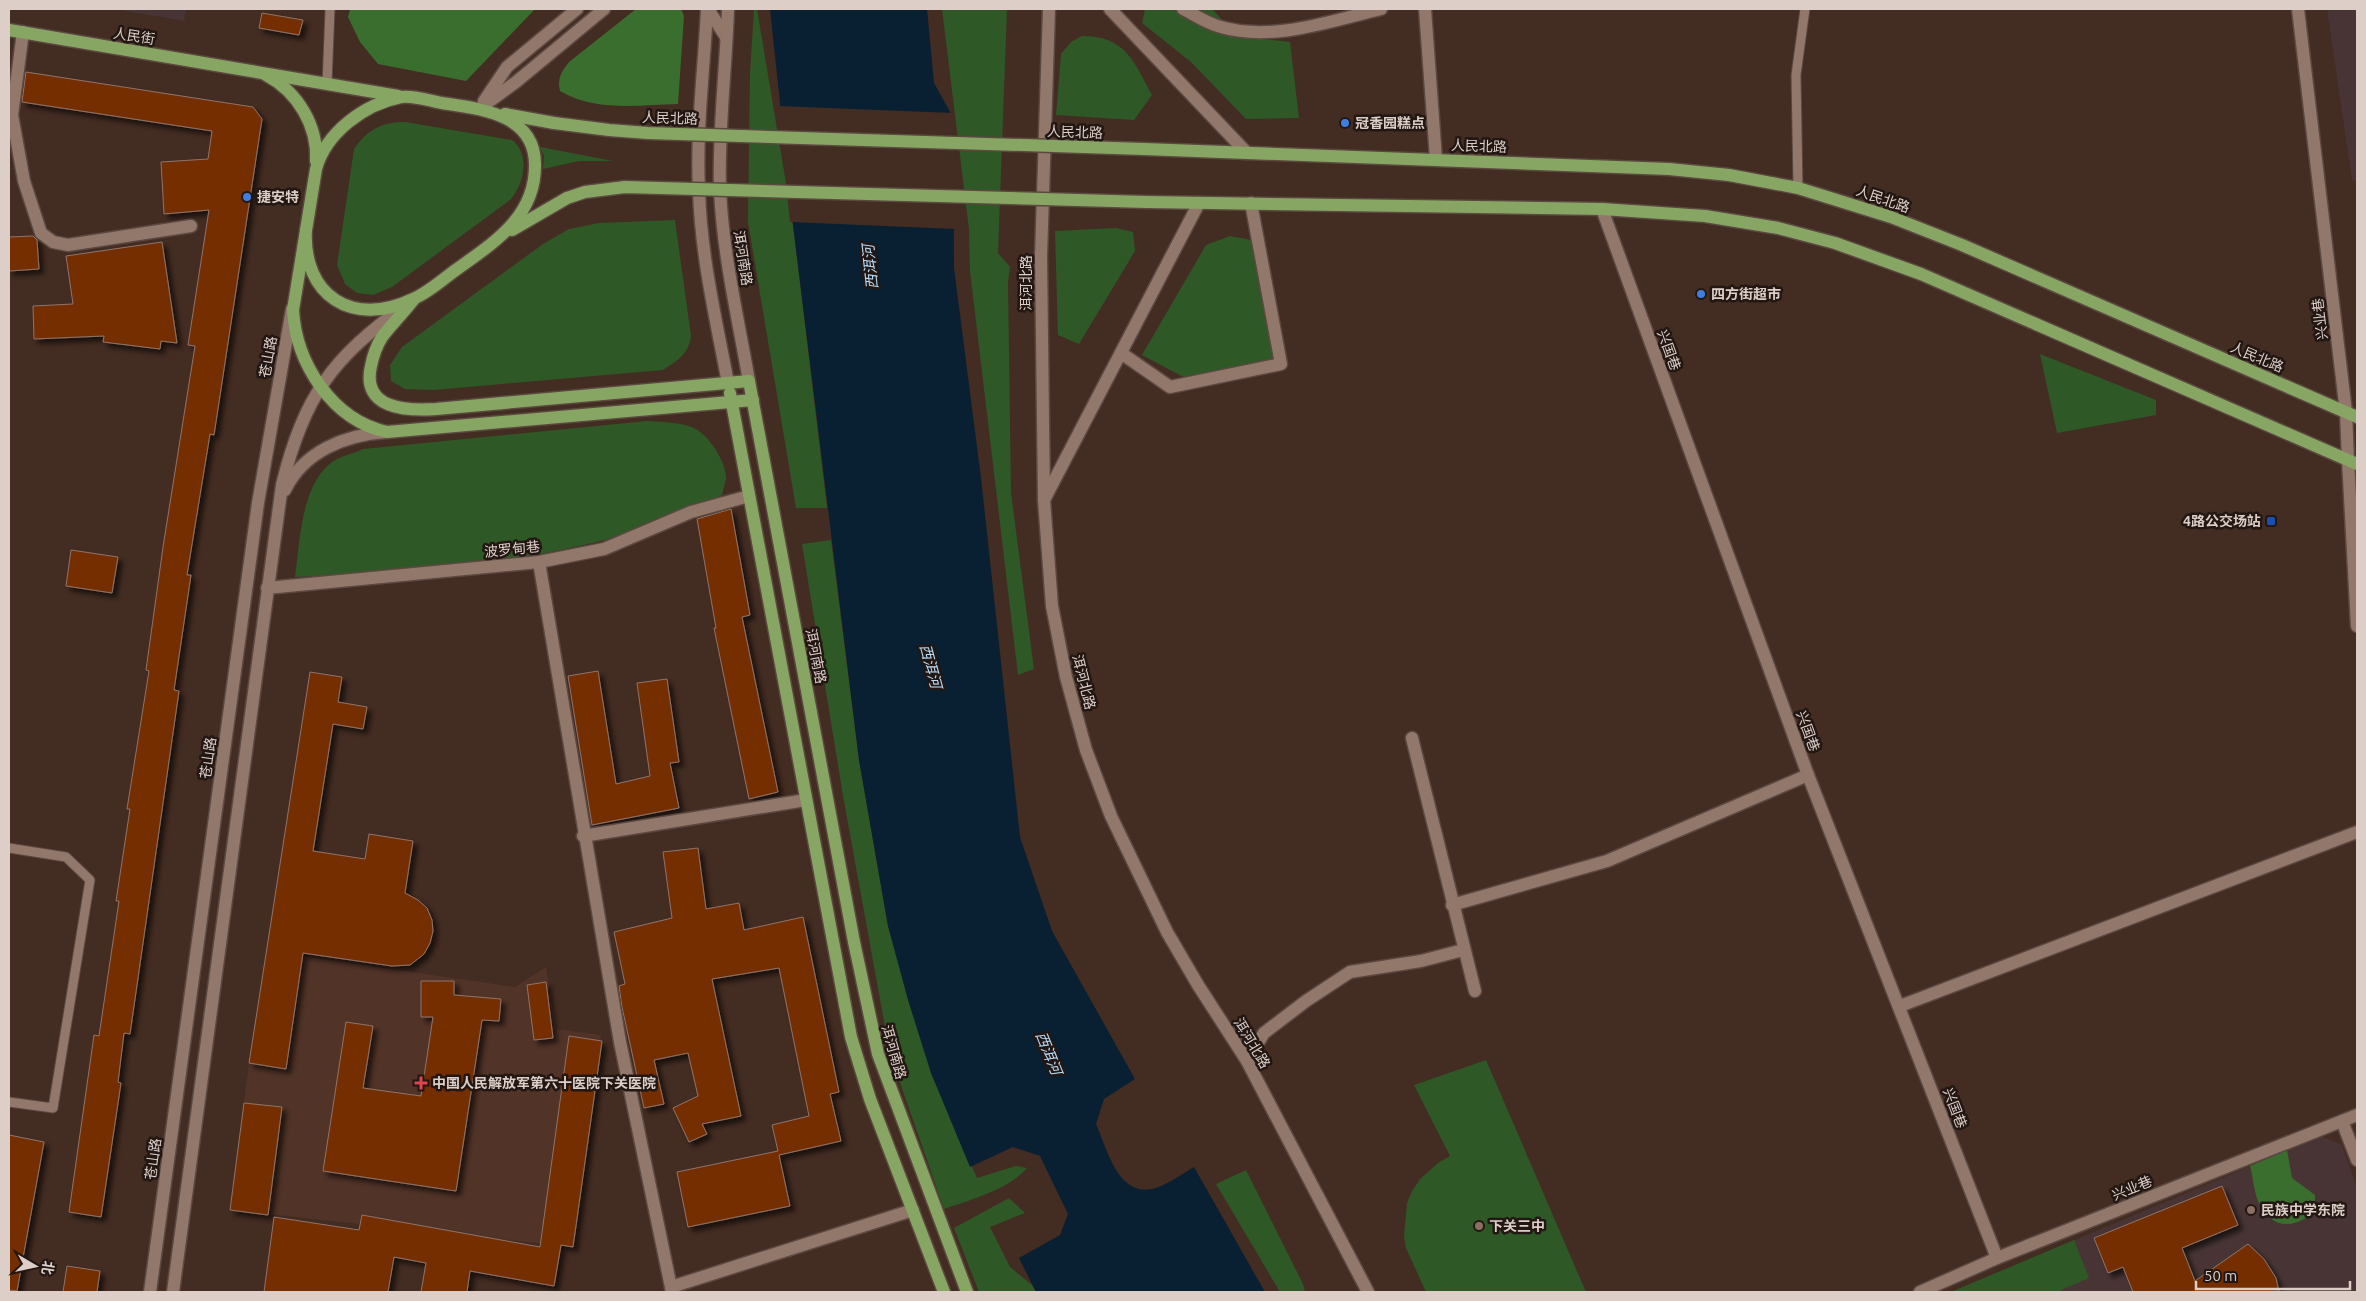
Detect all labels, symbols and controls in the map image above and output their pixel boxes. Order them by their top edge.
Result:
street label: 人民街 [112,25,156,47]
street label: 人民北路 [642,109,698,127]
place label: 冠香园糕点 [1355,115,1425,131]
marker: 冠香园糕点 [1339,117,1351,129]
street label: 人民北路 [1047,123,1103,141]
street label: 人民北路 [1451,137,1507,155]
street label: 人民北路 [1854,182,1912,216]
place label: 捷安特 [257,189,299,205]
marker: 捷安特 [241,191,253,203]
street label: 洱河南路 [731,229,755,287]
water label: 西洱河 [859,241,881,290]
street label: 洱河北路 [1018,255,1034,311]
place label: 四方街超市 [1711,286,1781,302]
marker: 四方街超市 [1695,288,1707,300]
street label: 兴业巷 [2310,297,2330,341]
street label: 兴国巷 [1654,328,1684,372]
street label: 苍山路 [256,335,280,379]
street label: 人民北路 [2228,339,2286,375]
place label: 4路公交场站 [2183,513,2261,529]
marker: 4路公交场站 [2265,515,2277,527]
street label: 波罗甸巷 [483,538,541,560]
street label: 洱河南路 [803,627,829,685]
water label: 西洱河 [917,642,946,693]
street label: 洱河北路 [1069,653,1099,711]
street label: 兴国巷 [1793,709,1823,753]
street label: 苍山路 [197,736,219,780]
street label: 洱河北路 [1231,1015,1273,1071]
street label: 洱河南路 [879,1023,909,1081]
water label: 西洱河 [1033,1029,1066,1080]
place label: 中国人民解放军第六十医院下关医院 [432,1075,656,1091]
marker: 中国人民解放军第六十医院下关医院 [414,1076,428,1090]
street label: 兴国巷 [1940,1086,1970,1130]
street label: 苍山路 [142,1137,164,1181]
street label: 兴业巷 [2110,1173,2154,1203]
place label: 民族中学东院 [2261,1202,2345,1218]
marker: 民族中学东院 [2245,1204,2257,1216]
place label: 下关三中 [1489,1218,1545,1234]
marker: 下关三中 [1473,1220,1485,1232]
north arrow [10,1241,60,1291]
scale bar [2196,1258,2350,1290]
text: 北 [39,1260,57,1276]
text: 50 m [2204,1267,2237,1284]

